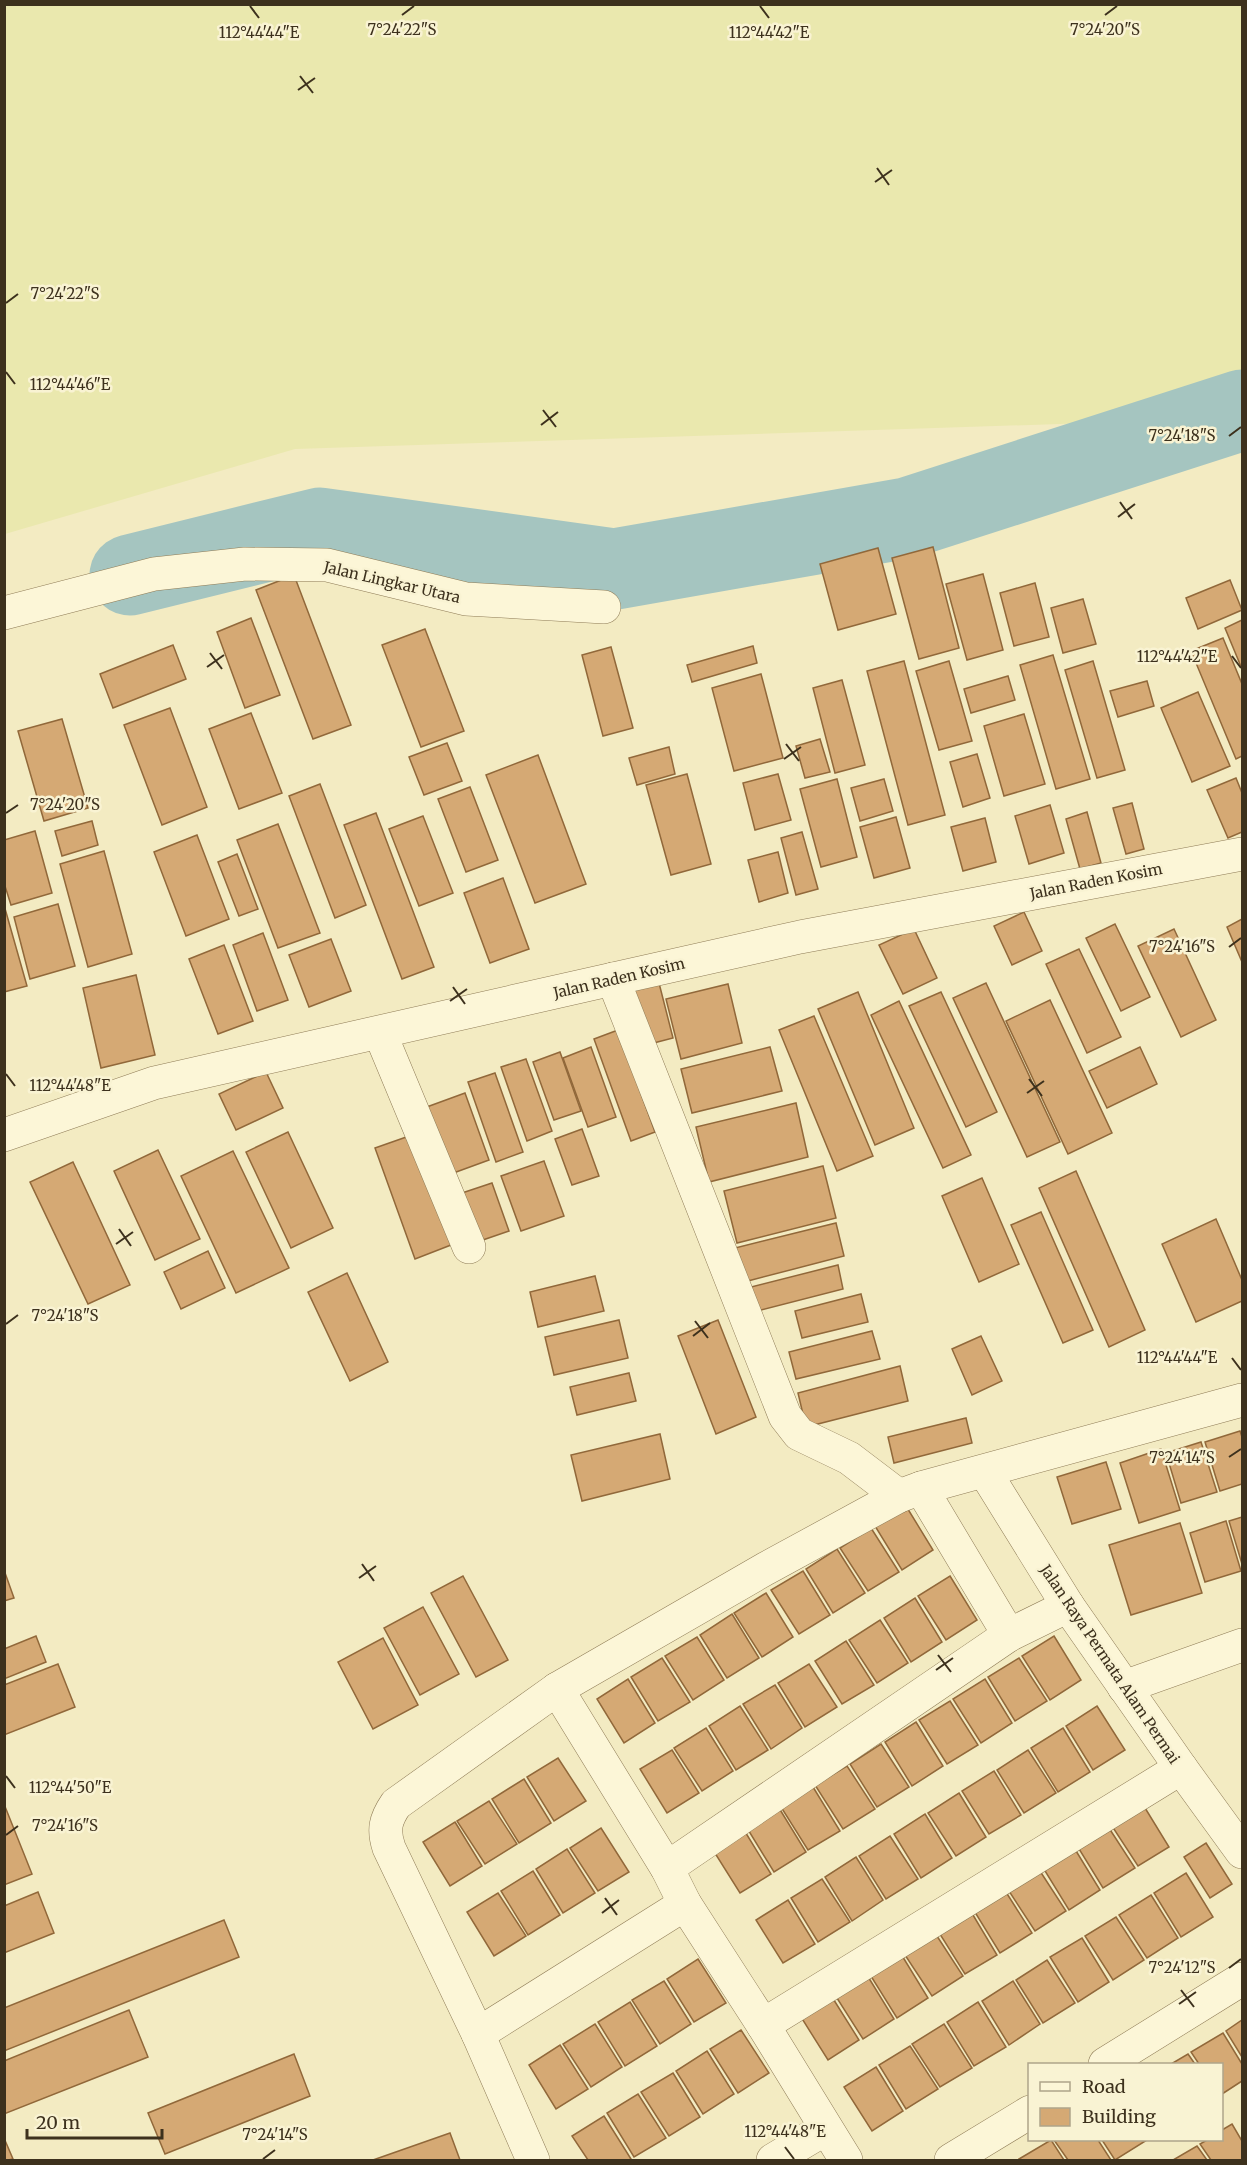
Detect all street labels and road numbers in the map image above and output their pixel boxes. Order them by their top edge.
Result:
street label: Jalan Lingkar Utara [321,557,462,607]
street label: Jalan Raden Kosim [1027,859,1164,903]
street label: Jalan Raden Kosim [550,954,687,1003]
street label: Jalan Raya Permata Alam Permai [1036,1560,1184,1767]

